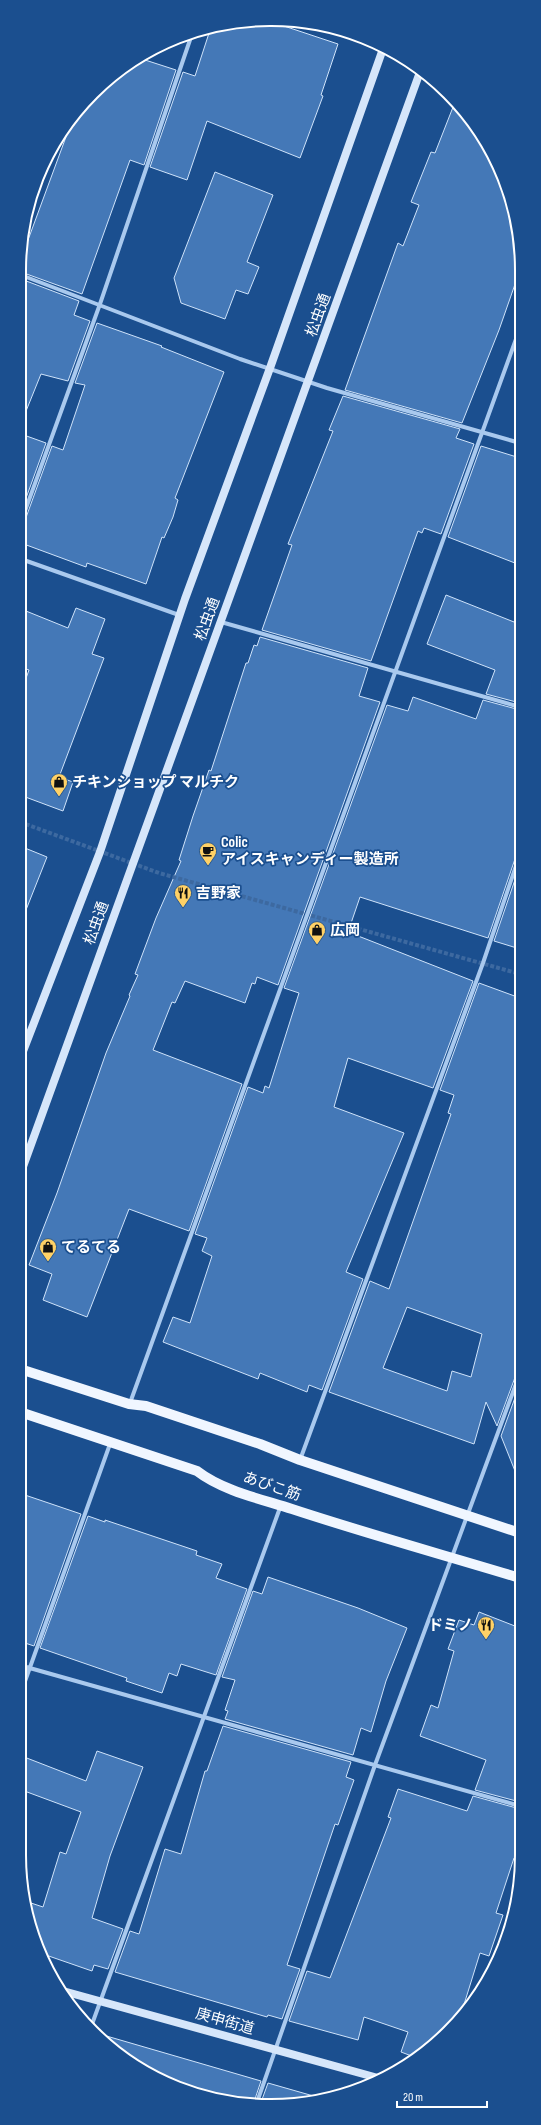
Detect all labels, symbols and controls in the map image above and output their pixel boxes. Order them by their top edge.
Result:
street label: 松虫通 [302,291,335,340]
street label: 松虫通 [191,595,224,644]
shop icon: チキンショップ マルチク [49,772,69,797]
place label: チキンショップ マルチク [72,773,239,792]
place label: Colic アイスキャンディー製造所 [221,833,399,869]
cafe icon: Colic アイスキャンディー製造所 [198,841,218,866]
restaurant icon: 吉野家 [173,883,193,908]
place label: 吉野家 [196,884,241,903]
street label: 松虫通 [80,899,113,948]
shop icon: 広岡 [307,920,327,945]
place label: 広岡 [330,921,360,940]
shop icon: てるてる [38,1237,58,1262]
place label: てるてる [61,1238,121,1257]
street label: あびこ筋 [240,1468,303,1505]
restaurant icon: ドミノ [476,1615,496,1640]
place label: ドミノ [428,1616,473,1635]
street label: 庚申街道 [193,2004,256,2039]
scale bar [397,2083,487,2109]
text: 20 m [403,2090,423,2105]

